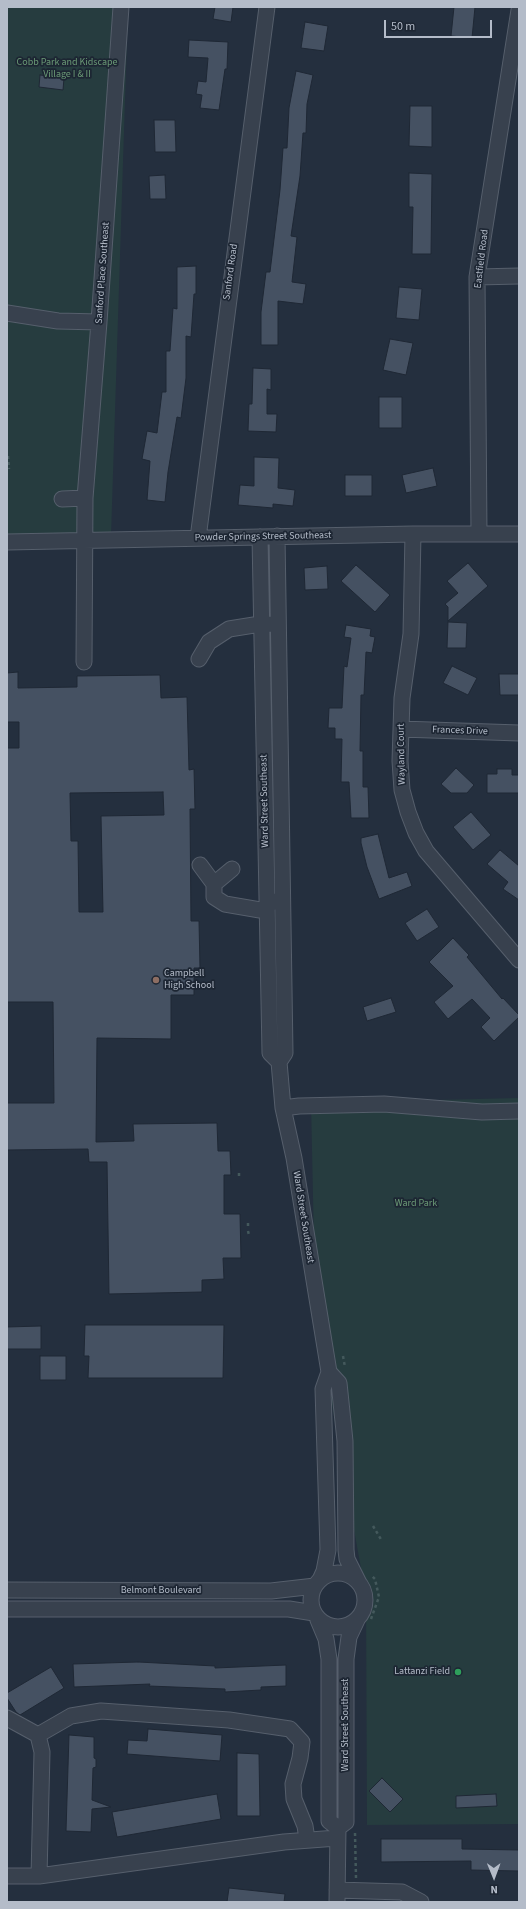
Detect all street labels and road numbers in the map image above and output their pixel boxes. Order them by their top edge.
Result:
street label: Sanford Place Southeast [93,222,113,324]
street label: Eastfield Road [472,229,492,289]
street label: Sanford Road [221,243,241,301]
street label: Powder Springs Street Southeast [195,530,331,544]
street label: Wayland Court [395,723,409,785]
street label: Frances Drive [432,724,488,738]
street label: Ward Street Southeast [258,754,272,848]
street label: Ward Street Southeast [290,1170,316,1264]
street label: Belmont Boulevard [121,1585,201,1597]
street label: Ward Street Southeast [340,1679,352,1771]

